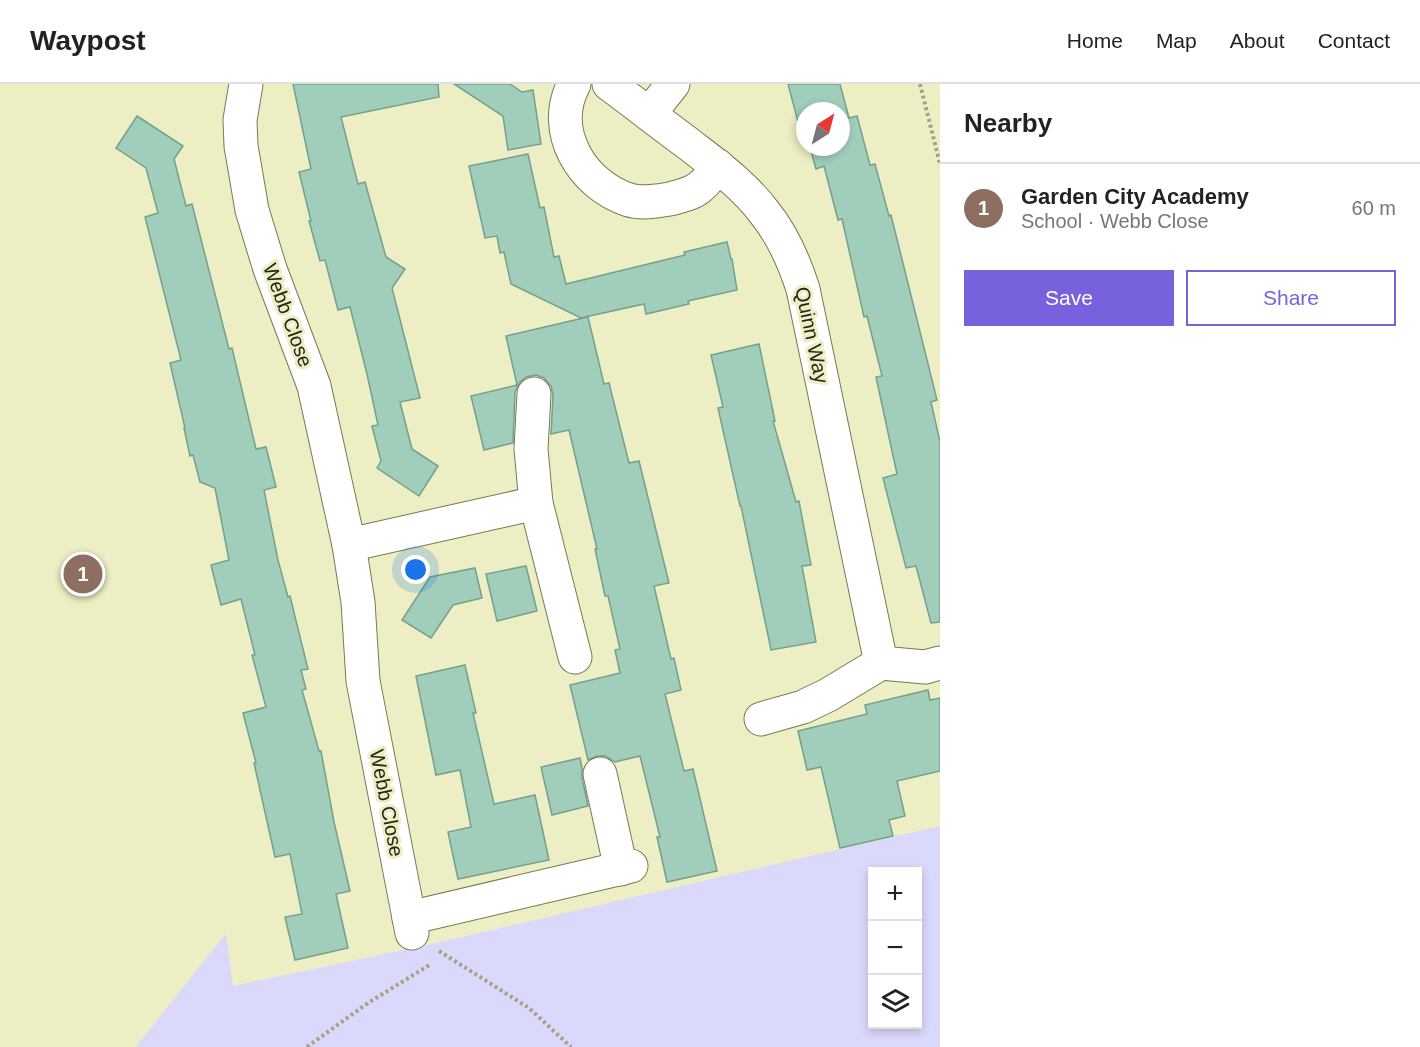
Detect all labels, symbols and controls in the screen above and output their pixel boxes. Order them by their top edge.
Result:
text: Waypost [30,25,146,56]
text: Home [1067,29,1123,52]
text: Map [1156,29,1197,52]
text: About [1230,29,1285,52]
text: Contact [1318,29,1390,52]
north arrow [796,102,850,156]
text: Nearby [964,108,1052,138]
text: Garden City Academy [1021,184,1249,209]
text: 1 [978,197,989,219]
text: 60 m [1352,197,1396,219]
text: School · Webb Close [1021,210,1209,232]
street label: Webb Close [259,260,317,370]
button: Save [964,270,1174,326]
button: Share [1186,270,1396,326]
street label: Quinn Way [791,285,833,385]
pin: 1 [64,552,103,596]
your location [401,555,430,584]
street label: Webb Close [366,748,408,858]
map controls [868,867,922,1029]
button: + [868,867,922,921]
button: − [868,921,922,975]
button: layers [868,975,922,1029]

